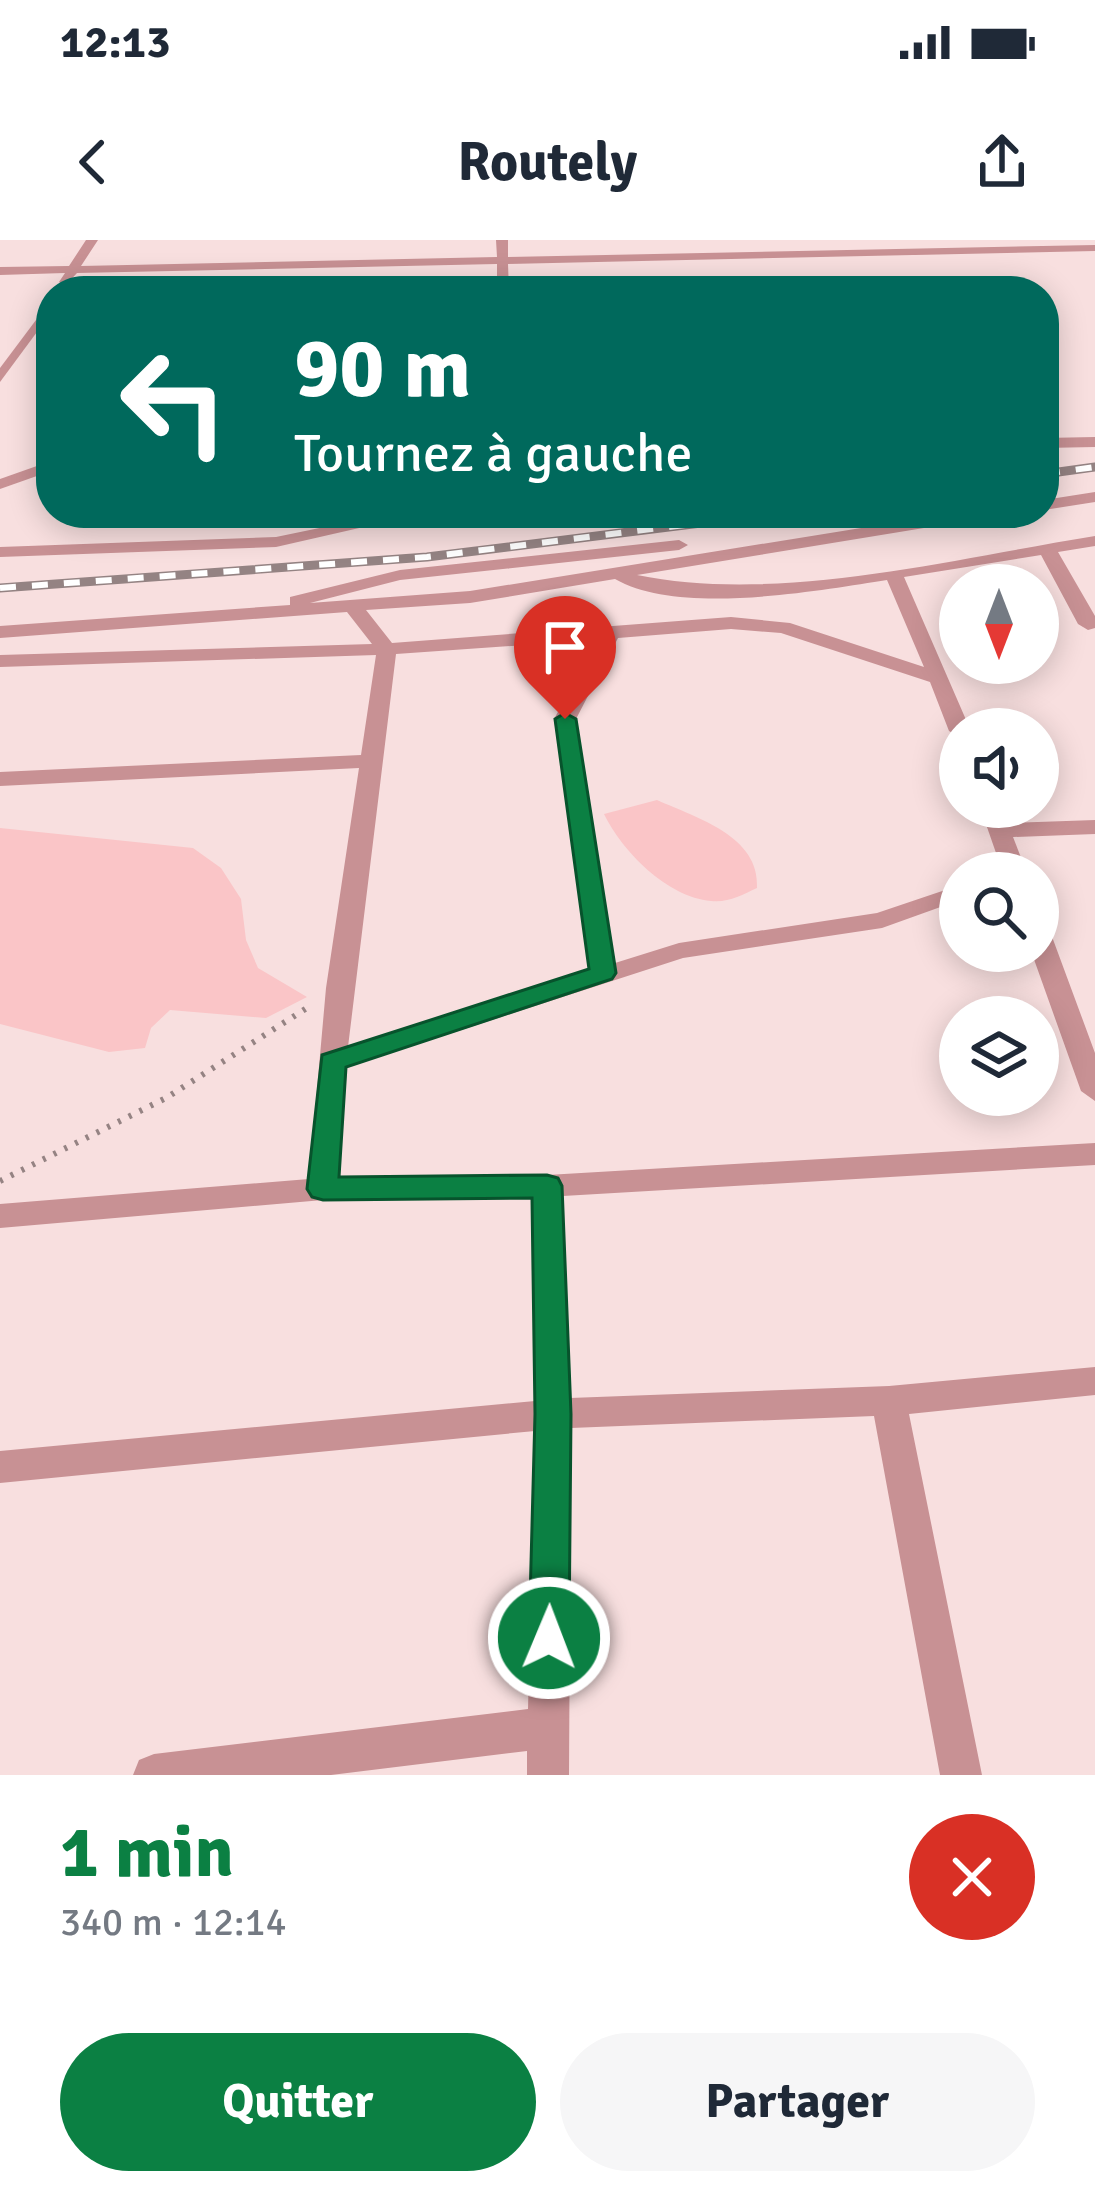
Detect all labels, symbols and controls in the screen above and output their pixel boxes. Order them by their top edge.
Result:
text: 12:13 [60,15,170,70]
icon: back [60,129,126,195]
text: Routely [458,129,637,196]
icon: share [969,129,1035,195]
text: 90 m [294,317,471,421]
icon: left [96,324,252,480]
text: Tournez à gauche [294,420,692,487]
north arrow [939,564,1059,684]
map controls [939,564,1059,1116]
pin [514,596,616,719]
icon: arrive [532,614,598,680]
button: sound [939,708,1059,828]
button: search [939,852,1059,972]
button: layers [939,996,1059,1116]
position arrow [486,1575,612,1701]
text: 1 min [60,1808,234,1897]
button: close [909,1814,1035,1940]
text: 340 m · 12:14 [60,1898,287,1946]
button: Quitter [60,2033,536,2171]
button: Partager [560,2033,1035,2171]

